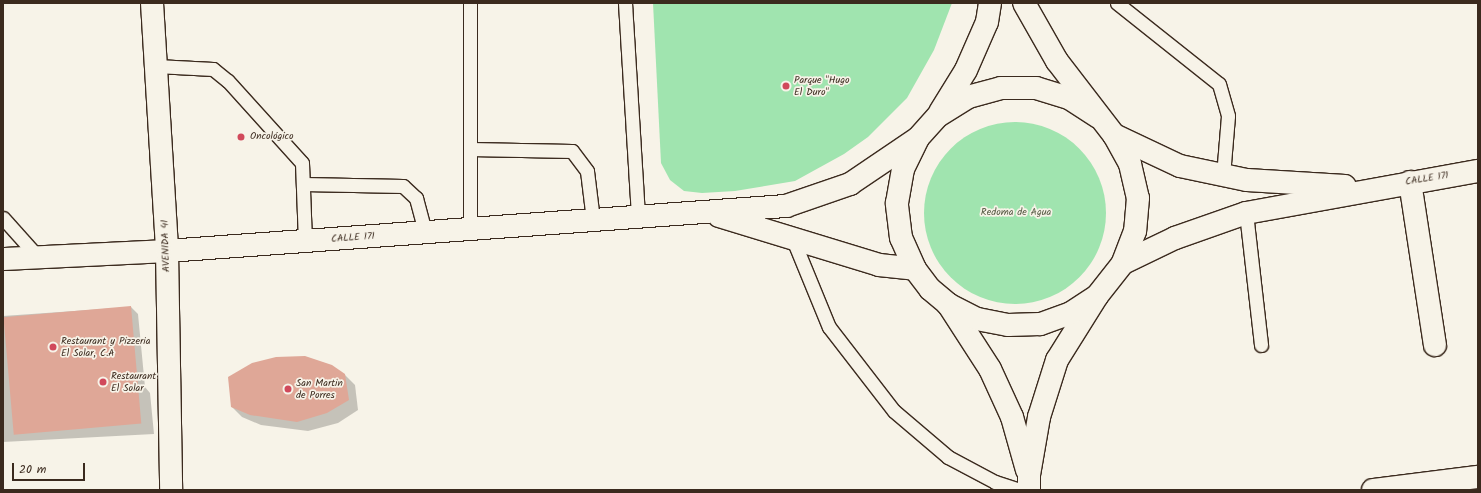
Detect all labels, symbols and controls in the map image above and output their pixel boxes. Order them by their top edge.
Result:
place label: Parque "Hugo El Duro" [794,74,850,98]
marker: Parque "Hugo El Duro" [781,81,791,91]
marker: Oncológico [235,131,247,143]
place label: Oncológico [250,131,294,143]
street label: CALLE 171 [1404,170,1450,188]
park label: Redoma de Agua [981,207,1051,219]
street label: AVENIDA 41 [159,220,173,272]
street label: CALLE 171 [331,230,375,246]
place label: Restaurant y Pizzeria El Solar, C.A [61,335,150,358]
marker: Restaurant y Pizzeria El Solar, C.A [48,342,58,352]
place label: Restaurant El Solar [111,370,156,394]
marker: Restaurant El Solar [98,377,108,387]
place label: San Martin de Porres [296,377,343,400]
marker: San Martin de Porres [283,384,293,394]
scale bar [14,455,87,481]
text: 20 m [19,460,46,479]

